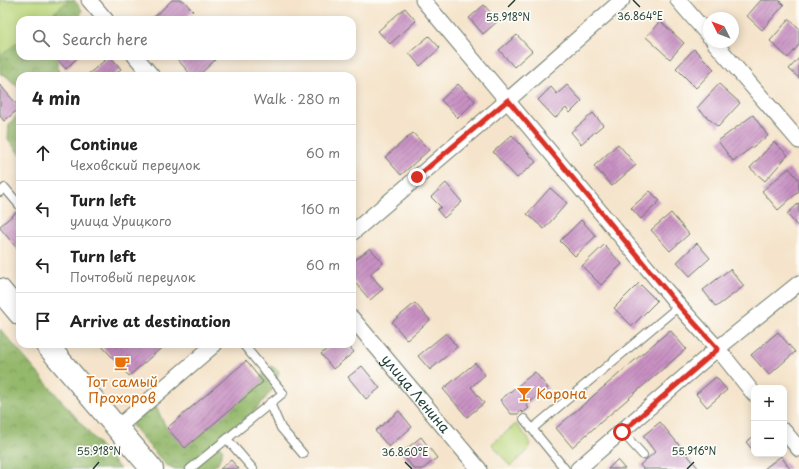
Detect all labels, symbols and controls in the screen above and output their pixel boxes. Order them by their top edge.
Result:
text: 36.864°E [617,8,663,23]
text: 55.918°N [486,9,530,24]
north arrow [703,12,739,48]
search box [16,16,356,60]
icon: search [30,27,52,49]
text: Search here [62,27,148,50]
text: 4 min [32,85,80,111]
text: Walk · 280 m [253,89,340,108]
text: Continue [70,132,138,155]
icon: ahead [32,142,54,164]
text: 60 m [306,143,340,162]
text: Чеховский переулок [70,155,200,174]
route end [408,168,426,186]
text: Turn left [70,188,136,211]
icon: left [32,198,54,220]
text: 160 m [301,199,340,218]
text: улица Урицкого [70,211,172,230]
text: Turn left [70,244,136,267]
icon: left [32,254,54,276]
text: 60 m [306,255,340,274]
text: Почтовый переулок [70,267,195,286]
text: Arrive at destination [70,309,231,332]
icon: arrive [32,310,54,332]
street label: улица Ленина [377,349,456,438]
cafe icon: Тот самый Прохоров [113,354,131,372]
place label: Тот самый Прохоров [86,371,158,408]
place label: Корона [536,383,587,404]
bar icon: Корона [515,385,533,403]
map controls [751,385,787,457]
button: + [751,385,787,421]
button: − [751,421,787,457]
route start [613,423,631,441]
text: 55.918°N [77,443,121,458]
text: 55.916°N [672,443,717,458]
text: 36.860°E [382,444,428,459]

